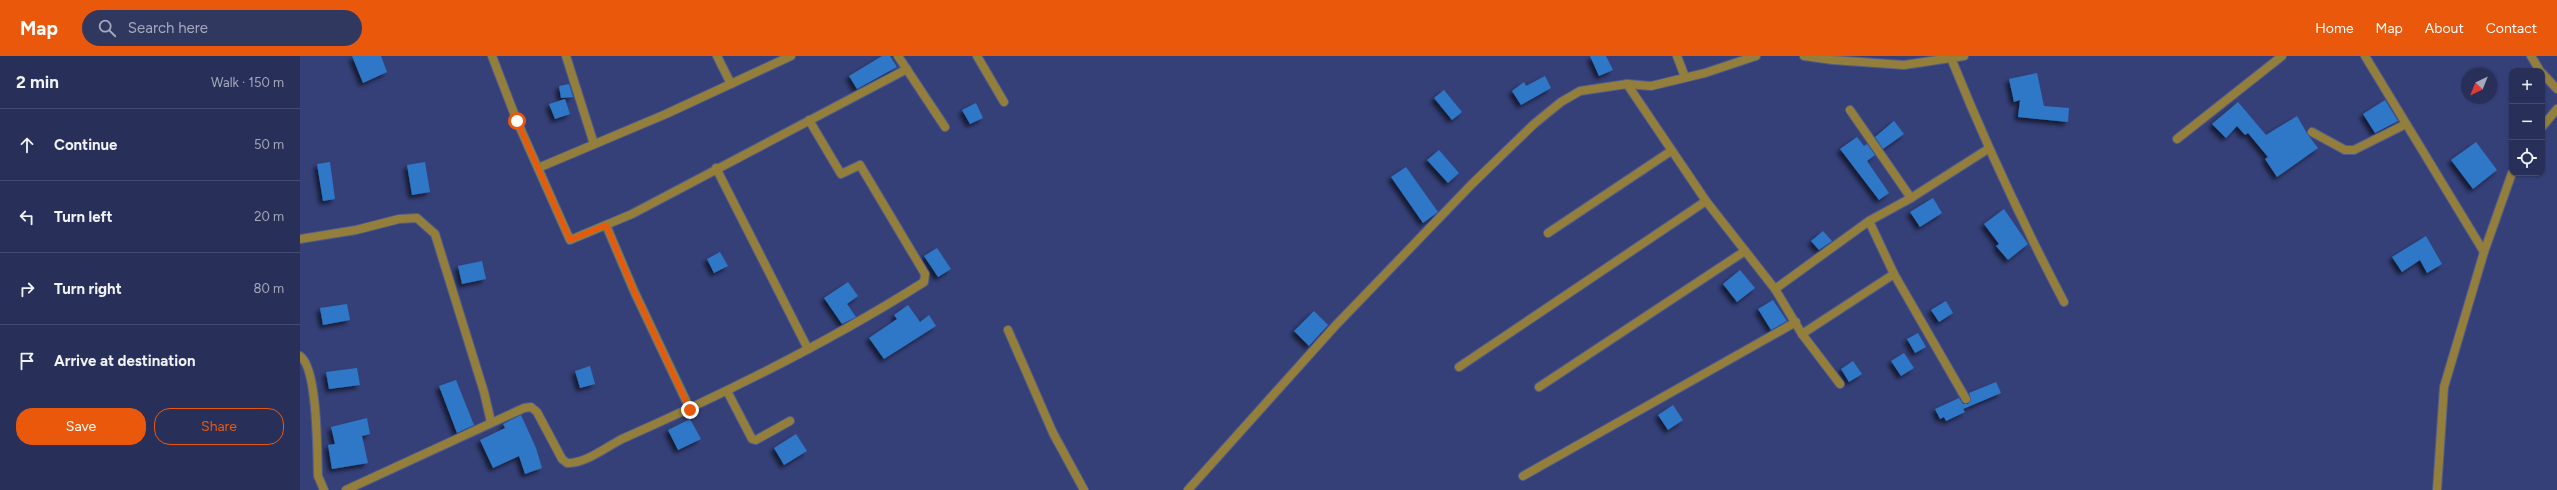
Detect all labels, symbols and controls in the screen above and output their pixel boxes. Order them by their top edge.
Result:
search box [82,10,362,46]
text: Map [20,17,58,40]
icon: search [96,17,118,39]
text: Search here [128,19,208,37]
text: Home [2315,20,2354,37]
text: Map [2376,20,2403,37]
text: About [2425,20,2464,37]
text: Contact [2486,20,2537,37]
north arrow [2461,68,2497,104]
map controls [2509,68,2545,176]
button: + [2509,68,2545,104]
text: 2 min [16,72,59,92]
text: Walk · 150 m [211,75,284,90]
button: − [2509,104,2545,140]
route start [508,112,526,130]
icon: ahead [16,134,38,156]
text: Continue [54,136,117,154]
text: 50 m [254,137,284,152]
button: locate [2509,140,2545,176]
icon: left [16,206,38,228]
text: Turn left [54,208,112,226]
text: 20 m [254,209,284,224]
icon: right [16,278,38,300]
text: Turn right [54,280,122,298]
text: 80 m [253,281,284,296]
icon: arrive [16,350,38,372]
text: Arrive at destination [54,352,195,370]
route end [681,401,699,419]
button: Save [16,408,146,445]
button: Share [154,408,284,445]

